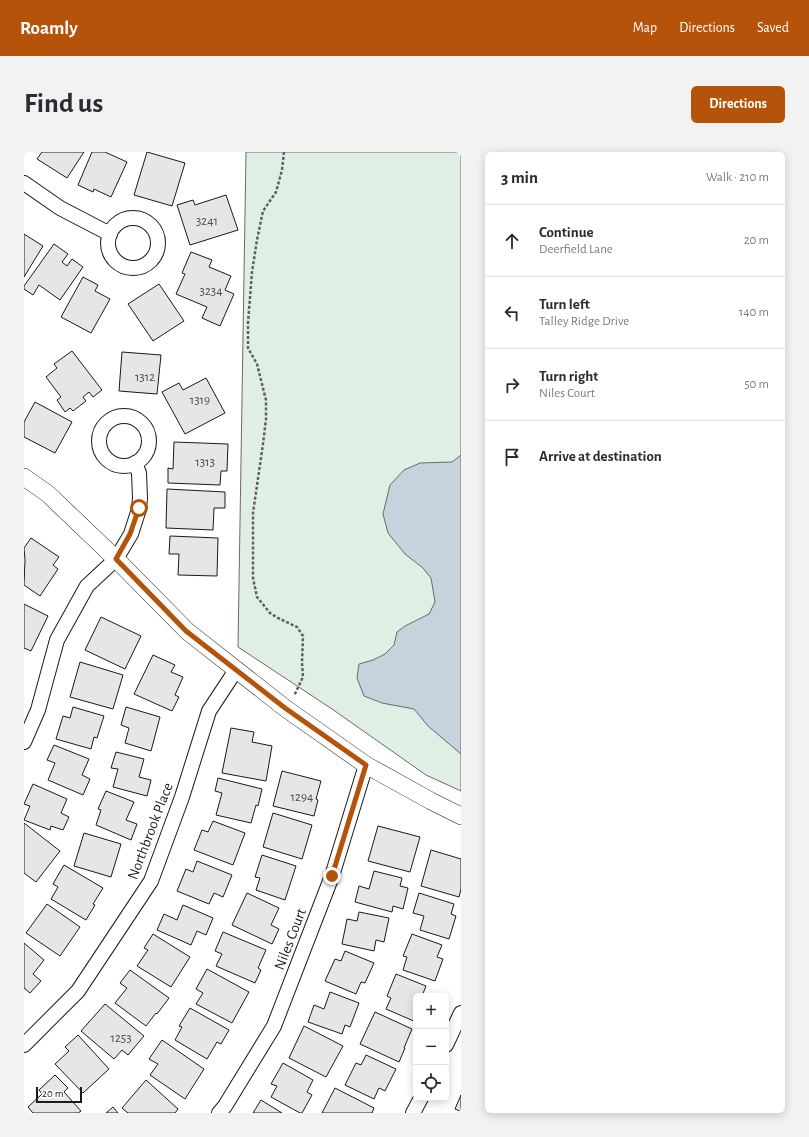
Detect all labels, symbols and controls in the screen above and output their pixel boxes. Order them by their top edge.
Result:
text: Roamly [20,19,78,38]
text: Map [633,21,657,35]
text: Directions [679,21,735,35]
text: Saved [757,21,789,35]
button: Directions [691,86,785,123]
text: Find us [24,90,103,118]
text: 3 min [501,169,538,186]
text: Walk · 210 m [706,171,769,184]
house number: 3241 [196,215,218,228]
text: Continue [539,225,594,240]
icon: ahead [501,230,523,252]
text: 20 m [744,234,769,247]
text: Deerfield Lane [539,243,613,256]
house number: 3234 [200,285,222,298]
text: Turn left [539,297,590,312]
icon: left [501,302,523,324]
text: 140 m [739,306,769,319]
text: Talley Ridge Drive [539,315,629,328]
text: Turn right [539,369,598,384]
house number: 1312 [135,371,155,384]
icon: right [501,374,523,396]
text: 50 m [744,378,769,391]
text: Niles Court [539,387,595,400]
house number: 1319 [190,394,210,407]
icon: arrive [501,446,523,468]
text: Arrive at destination [539,449,662,464]
house number: 1313 [195,456,215,469]
route start [130,499,148,517]
street label: Northbrook Place [125,781,176,882]
house number: 1294 [291,791,313,804]
route end [323,867,341,885]
street label: Niles Court [272,906,309,972]
map controls [413,993,449,1101]
button: + [413,993,449,1029]
button: − [413,1029,449,1065]
house number: 1253 [110,1032,132,1045]
button: locate [413,1065,449,1101]
scale bar [36,1085,82,1104]
text: 20 m [42,1088,63,1099]

